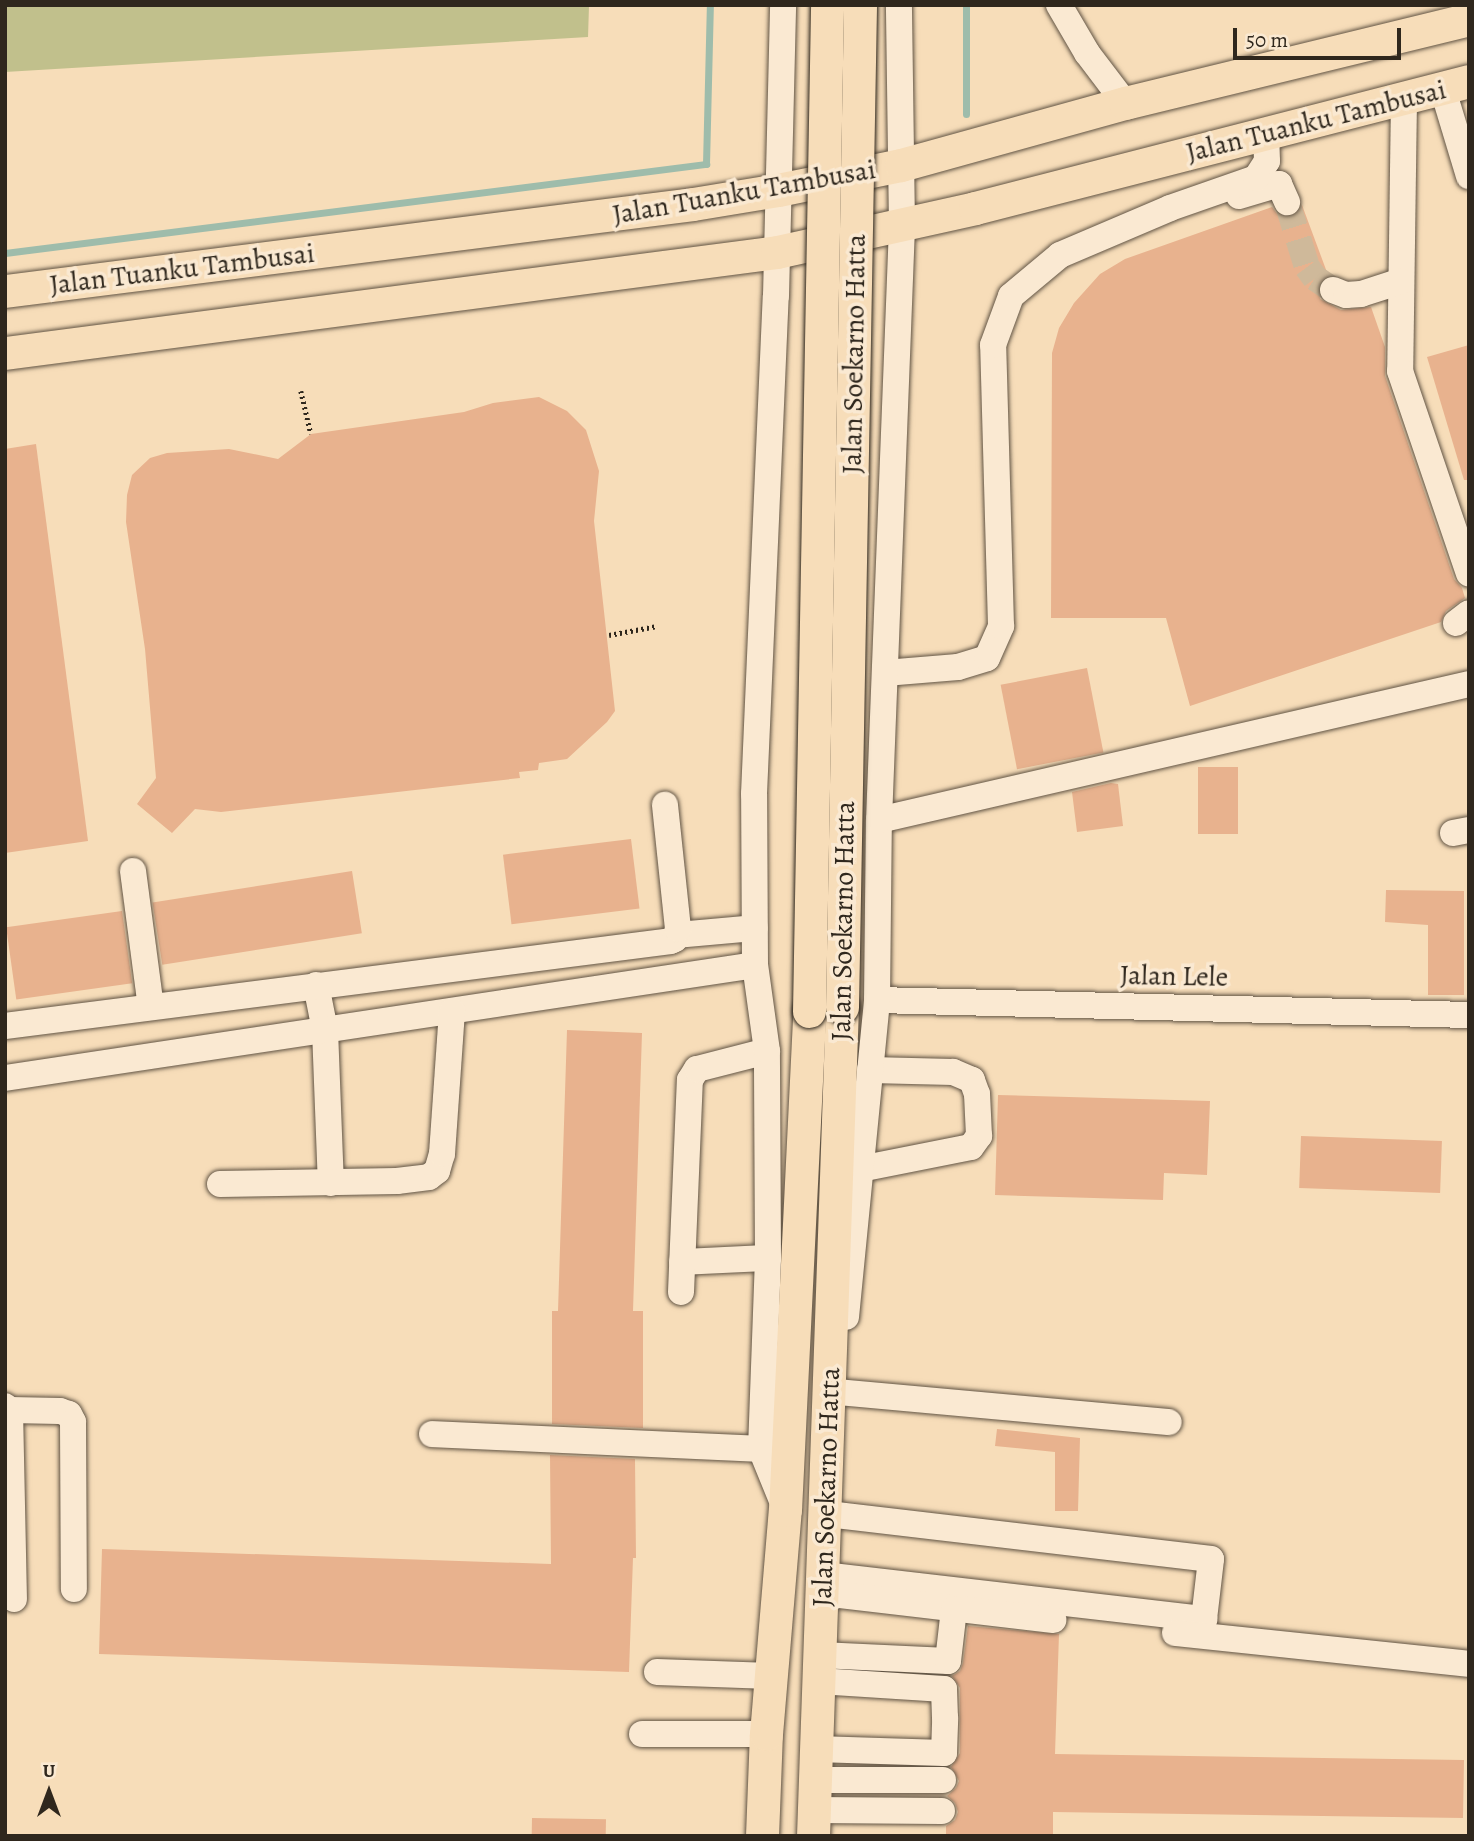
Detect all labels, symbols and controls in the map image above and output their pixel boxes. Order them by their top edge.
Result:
scale bar [1236,14,1404,58]
text: 50 m [1246,26,1288,54]
street label: Jalan Tuanku Tambusai [1183,72,1449,170]
street label: Jalan Tuanku Tambusai [610,152,878,232]
street label: Jalan Soekarno Hatta [835,234,873,474]
street label: Jalan Tuanku Tambusai [48,236,316,302]
street label: Jalan Soekarno Hatta [824,801,862,1041]
street label: Jalan Lele [1120,958,1228,994]
street label: Jalan Soekarno Hatta [805,1366,847,1608]
north arrow [14,1757,84,1827]
text: U [43,1758,55,1784]

